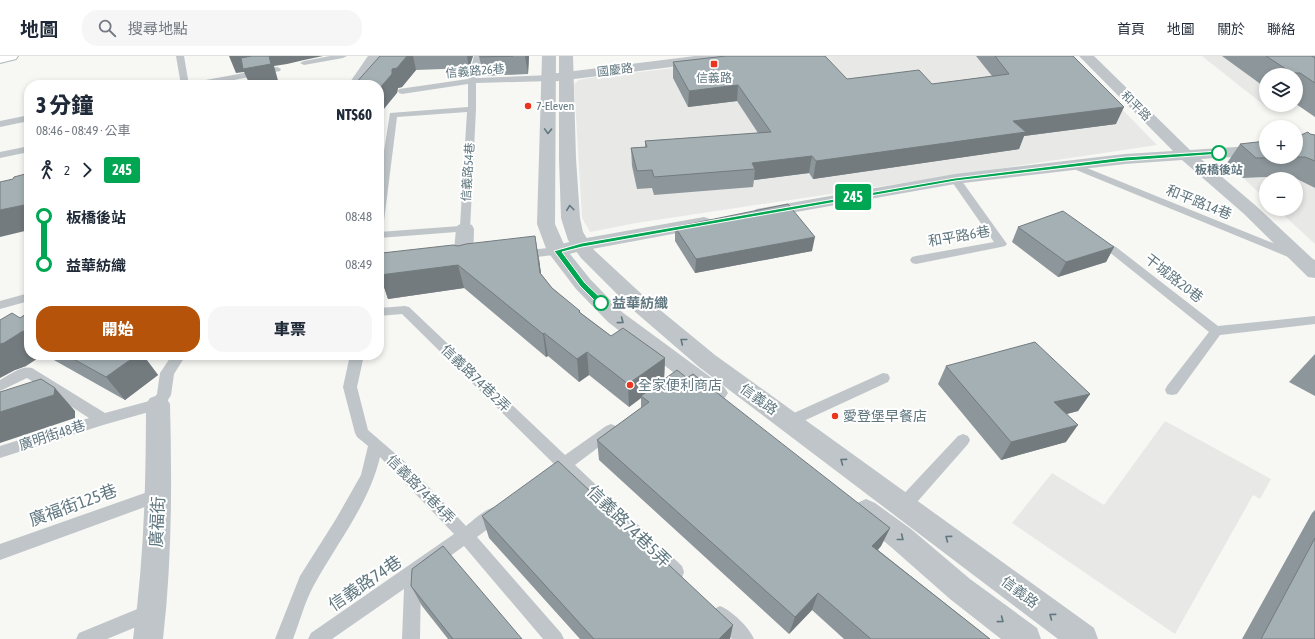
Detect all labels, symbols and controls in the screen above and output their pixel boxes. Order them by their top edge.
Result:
search box [82,10,362,46]
icon: search [96,17,118,39]
text: 地圖 [20,18,58,40]
text: 搜尋地點 [128,20,188,37]
text: 首頁 [1117,21,1145,37]
text: 地圖 [1167,21,1195,37]
text: 關於 [1217,21,1245,37]
text: 聯絡 [1267,21,1295,37]
marker: 信義路 [709,59,719,69]
street label: 信義路26巷 [445,61,505,81]
street label: 國慶路 [596,61,634,79]
map controls [1259,68,1303,216]
button: layers [1259,68,1303,112]
place label: 信義路 [696,71,732,85]
street label: 和平路 [1118,88,1154,124]
text: 3 分鐘 [36,92,93,118]
place label: 7-Eleven [536,99,574,113]
marker: 7-Eleven [523,101,533,111]
text: NT$60 [336,106,372,123]
button: + [1259,120,1303,164]
text: 08:46 – 08:49 · 公車 [36,123,131,138]
one-way arrow [544,128,552,134]
street label: 信義路54巷 [459,142,477,202]
marker: 板橋後站 [1211,145,1227,161]
icon: walk [36,159,58,181]
icon: forward [76,159,98,181]
text: 245 [112,162,132,178]
text: 2 [64,163,70,178]
place label: 板橋後站 [1195,163,1243,177]
button: − [1259,172,1303,216]
street label: 和平路14巷 [1164,182,1234,222]
line badge: 245 [830,184,876,210]
text: 245 [843,189,863,205]
one-way arrow [566,205,575,211]
text: 板橋後站 [66,209,126,226]
text: 08:48 [345,209,372,224]
street label: 和平路6巷 [927,223,991,249]
street label: 干城路20巷 [1142,250,1206,306]
text: 益華紡織 [66,257,126,274]
text: 08:49 [345,257,372,272]
marker: 益華紡織 [593,295,609,311]
place label: 益華紡織 [612,295,668,311]
button: 開始 [36,306,200,352]
button: 車票 [208,306,372,352]
one-way arrow [616,316,623,323]
one-way arrow [680,339,687,346]
street label: 信義路74巷2弄 [438,341,514,415]
place label: 全家便利商店 [638,377,722,393]
marker: 全家便利商店 [625,380,635,390]
street label: 信義路 [737,380,781,418]
place label: 愛登堡早餐店 [843,408,927,424]
marker: 愛登堡早餐店 [830,411,840,421]
street label: 廣明街48巷 [17,417,87,453]
street label: 信義路74巷4弄 [384,452,458,526]
one-way arrow [840,458,847,465]
street label: 廣福街125巷 [26,480,120,530]
street label: 信義路74巷5弄 [583,481,675,571]
street label: 廣福街 [146,496,168,548]
one-way arrow [896,533,903,540]
one-way arrow [945,536,952,543]
street label: 信義路74巷 [325,551,405,615]
street label: 信義路 [998,573,1042,611]
one-way arrow [1049,613,1056,620]
one-way arrow [997,616,1004,623]

